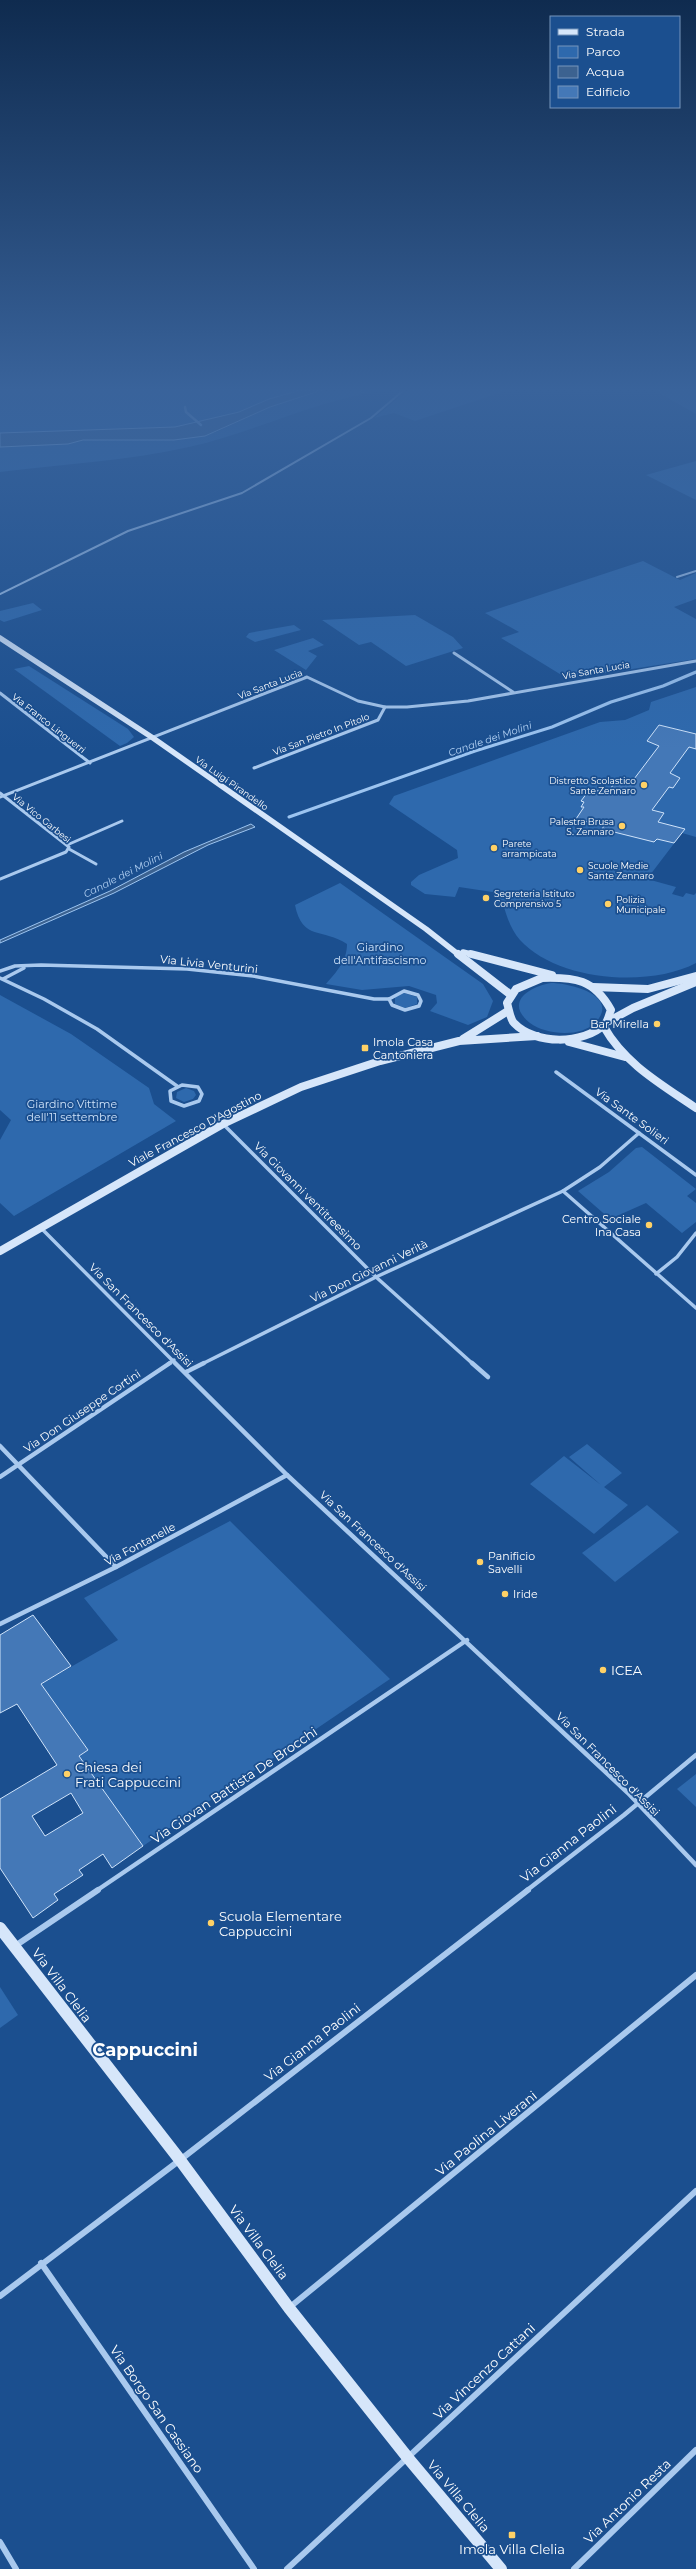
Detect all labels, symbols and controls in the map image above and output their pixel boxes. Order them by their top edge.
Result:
legend [550,16,680,108]
text: Strada [586,24,625,39]
text: Parco [586,44,620,59]
text: Acqua [586,64,624,79]
text: Edificio [586,84,630,99]
street label: Via Santa Lucia [561,659,631,681]
street label: Via Santa Lucia [236,667,304,701]
street label: Via Franco Linguerri [10,691,88,755]
street label: Via San Pietro In Pitolo [271,710,371,757]
water label: Canale dei Molini [447,719,534,759]
street label: Via Luigi Pirandello [193,754,271,812]
place label: Distretto Scolastico Sante Zennaro [549,775,636,796]
marker: Distretto Scolastico Sante Zennaro [639,780,649,790]
street label: Via Vico Garbesi [11,791,73,845]
place label: Palestra Brusa S. Zennaro [549,816,614,837]
marker: Palestra Brusa S. Zennaro [617,821,627,831]
place label: Parete arrampicata [502,838,557,859]
marker: Parete arrampicata [489,843,499,853]
water label: Canale dei Molini [81,849,165,901]
place label: Scuole Medie Sante Zennaro [588,860,654,881]
marker: Scuole Medie Sante Zennaro [575,865,585,875]
place label: Segreteria Istituto Comprensivo 5 [494,888,575,909]
marker: Segreteria Istituto Comprensivo 5 [481,893,491,903]
place label: Polizia Municipale [616,894,666,915]
marker: Polizia Municipale [603,899,613,909]
park label: Giardino dell'Antifascismo [334,940,427,967]
street label: Via Livia Venturini [159,952,259,976]
place label: Bar Mirella [590,1017,649,1031]
marker: Bar Mirella [652,1019,662,1029]
place label: Imola Casa Cantoniera [373,1035,433,1062]
marker: Imola Casa Cantoniera [360,1043,370,1053]
street label: Via Sante Solieri [592,1085,672,1147]
street label: Viale Francesco D'Agostino [126,1088,264,1170]
park label: Giardino Vittime dell'11 settembre [27,1097,118,1124]
street label: Via Giovanni ventitreesimo [251,1139,365,1253]
place label: Centro Sociale Ina Casa [562,1212,641,1239]
marker: Centro Sociale Ina Casa [644,1220,654,1230]
street label: Via Don Giovanni Verità [308,1236,430,1306]
street label: Via San Francesco d'Assisi [86,1260,196,1370]
street label: Via Don Giuseppe Cortini [21,1367,143,1455]
street label: Via San Francesco d'Assisi [317,1488,429,1594]
street label: Via Fontanelle [102,1519,178,1569]
place label: Panificio Savelli [488,1549,535,1576]
marker: Panificio Savelli [475,1557,485,1567]
place label: Iride [513,1587,538,1601]
marker: Iride [500,1589,510,1599]
place label: ICEA [611,1662,643,1678]
marker: ICEA [598,1665,608,1675]
street label: Via San Francesco d'Assisi [553,1709,663,1819]
street label: Via Giovan Battista De Brocchi [148,1723,320,1847]
place label: Chiesa dei Frati Cappuccini [75,1759,181,1790]
marker: Chiesa dei Frati Cappuccini [62,1769,72,1779]
street label: Via Gianna Paolini [517,1801,619,1885]
place label: Scuola Elementare Cappuccini [219,1908,342,1939]
marker: Scuola Elementare Cappuccini [206,1918,216,1928]
street label: Via Villa Clelia [29,1945,95,2025]
street label: Via Gianna Paolini [261,2000,363,2084]
district label: Cappuccini [92,2039,198,2061]
street label: Via Paolina Liverani [432,2087,540,2179]
street label: Via Villa Clelia [226,2202,292,2282]
street label: Via Vincenzo Cattani [430,2320,538,2422]
street label: Via Borgo San Cassiano [107,2342,207,2476]
street label: Via Antonio Resta [580,2455,674,2547]
street label: Via Villa Clelia [424,2457,494,2535]
marker: Imola Villa Clelia [507,2530,517,2540]
place label: Imola Villa Clelia [459,2541,565,2557]

